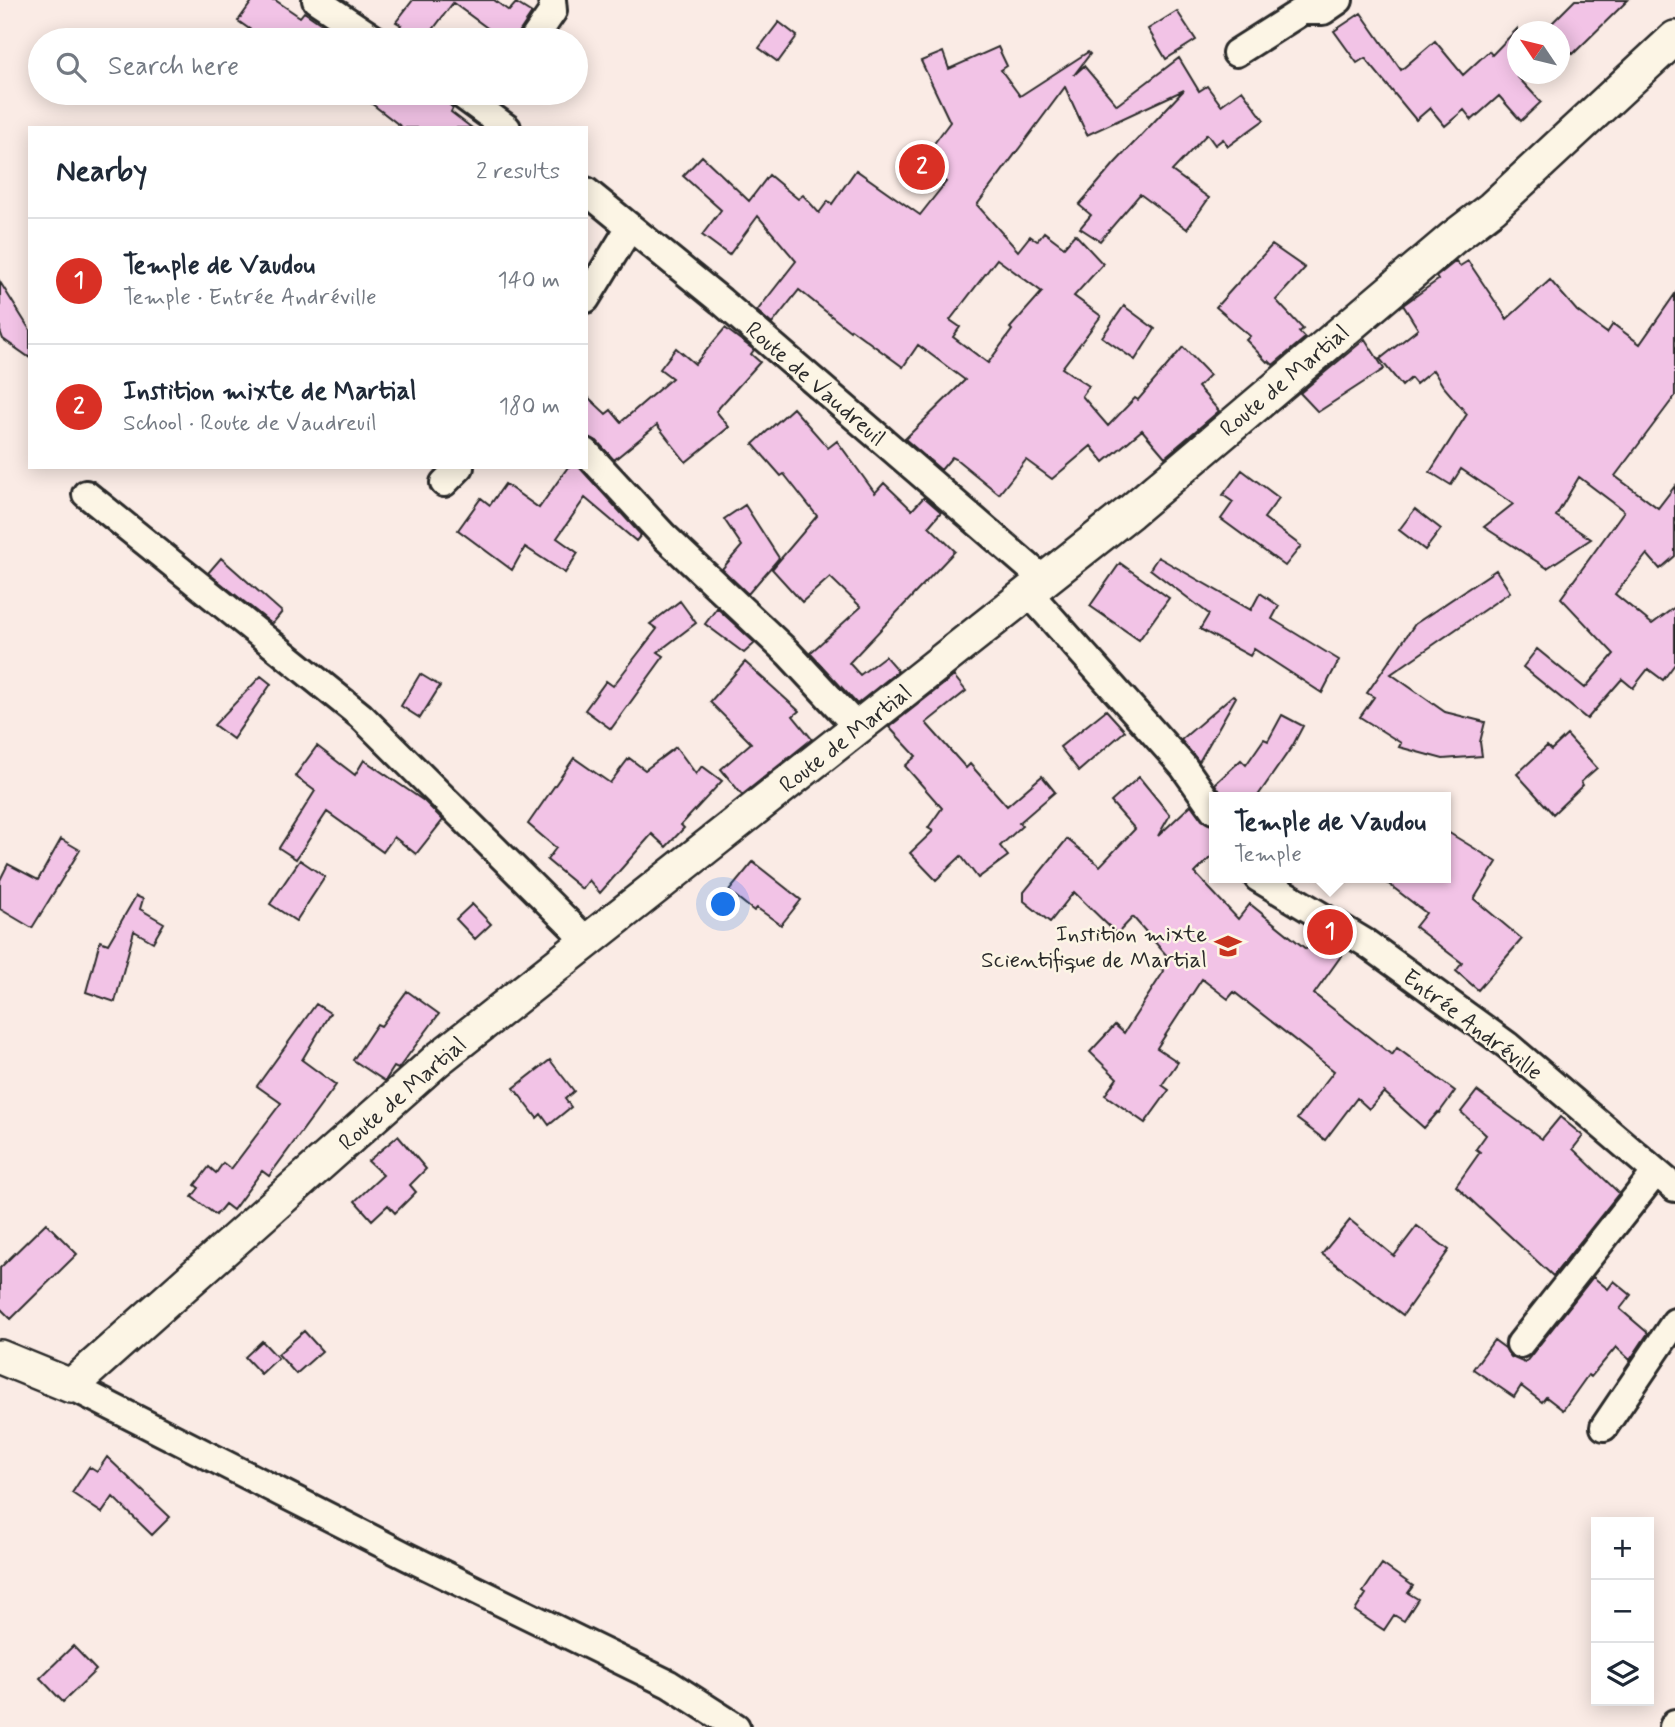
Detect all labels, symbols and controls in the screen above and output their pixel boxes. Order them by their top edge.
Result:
north arrow [1507,21,1570,84]
search box [28,28,588,105]
icon: search [52,48,90,86]
text: Search here [108,50,239,84]
pin: 2 [899,141,945,193]
text: Nearby [56,152,147,191]
text: 2 results [476,157,560,187]
text: Temple de Vaudou [123,249,315,283]
text: 1 [74,266,84,296]
text: 140 m [497,266,560,296]
text: Temple · Entrée Andréville [123,283,377,313]
street label: Route de Vaudreuil [738,315,891,454]
street label: Route de Martial [1214,319,1356,444]
text: Instition mixte de Martial [123,375,417,409]
text: 2 [73,392,85,422]
text: 180 m [499,392,560,422]
text: School · Route de Vaudreuil [123,409,377,439]
street label: Route de Martial [774,678,919,801]
popup [1209,792,1451,883]
text: Temple de Vaudou [1234,806,1426,840]
text: Temple [1234,840,1302,870]
your location [706,887,740,921]
pin: 1 [1307,906,1353,958]
place label: Instition mixte Scientifique de Martial [981,920,1207,976]
school or university icon: Instition mixte Scientifique de Martial [1213,931,1243,961]
street label: Entrée Andréville [1396,963,1548,1088]
street label: Route de Martial [333,1031,474,1158]
map controls [1591,1517,1654,1706]
button: + [1591,1517,1654,1580]
button: − [1591,1580,1654,1643]
button: layers [1591,1643,1654,1706]

